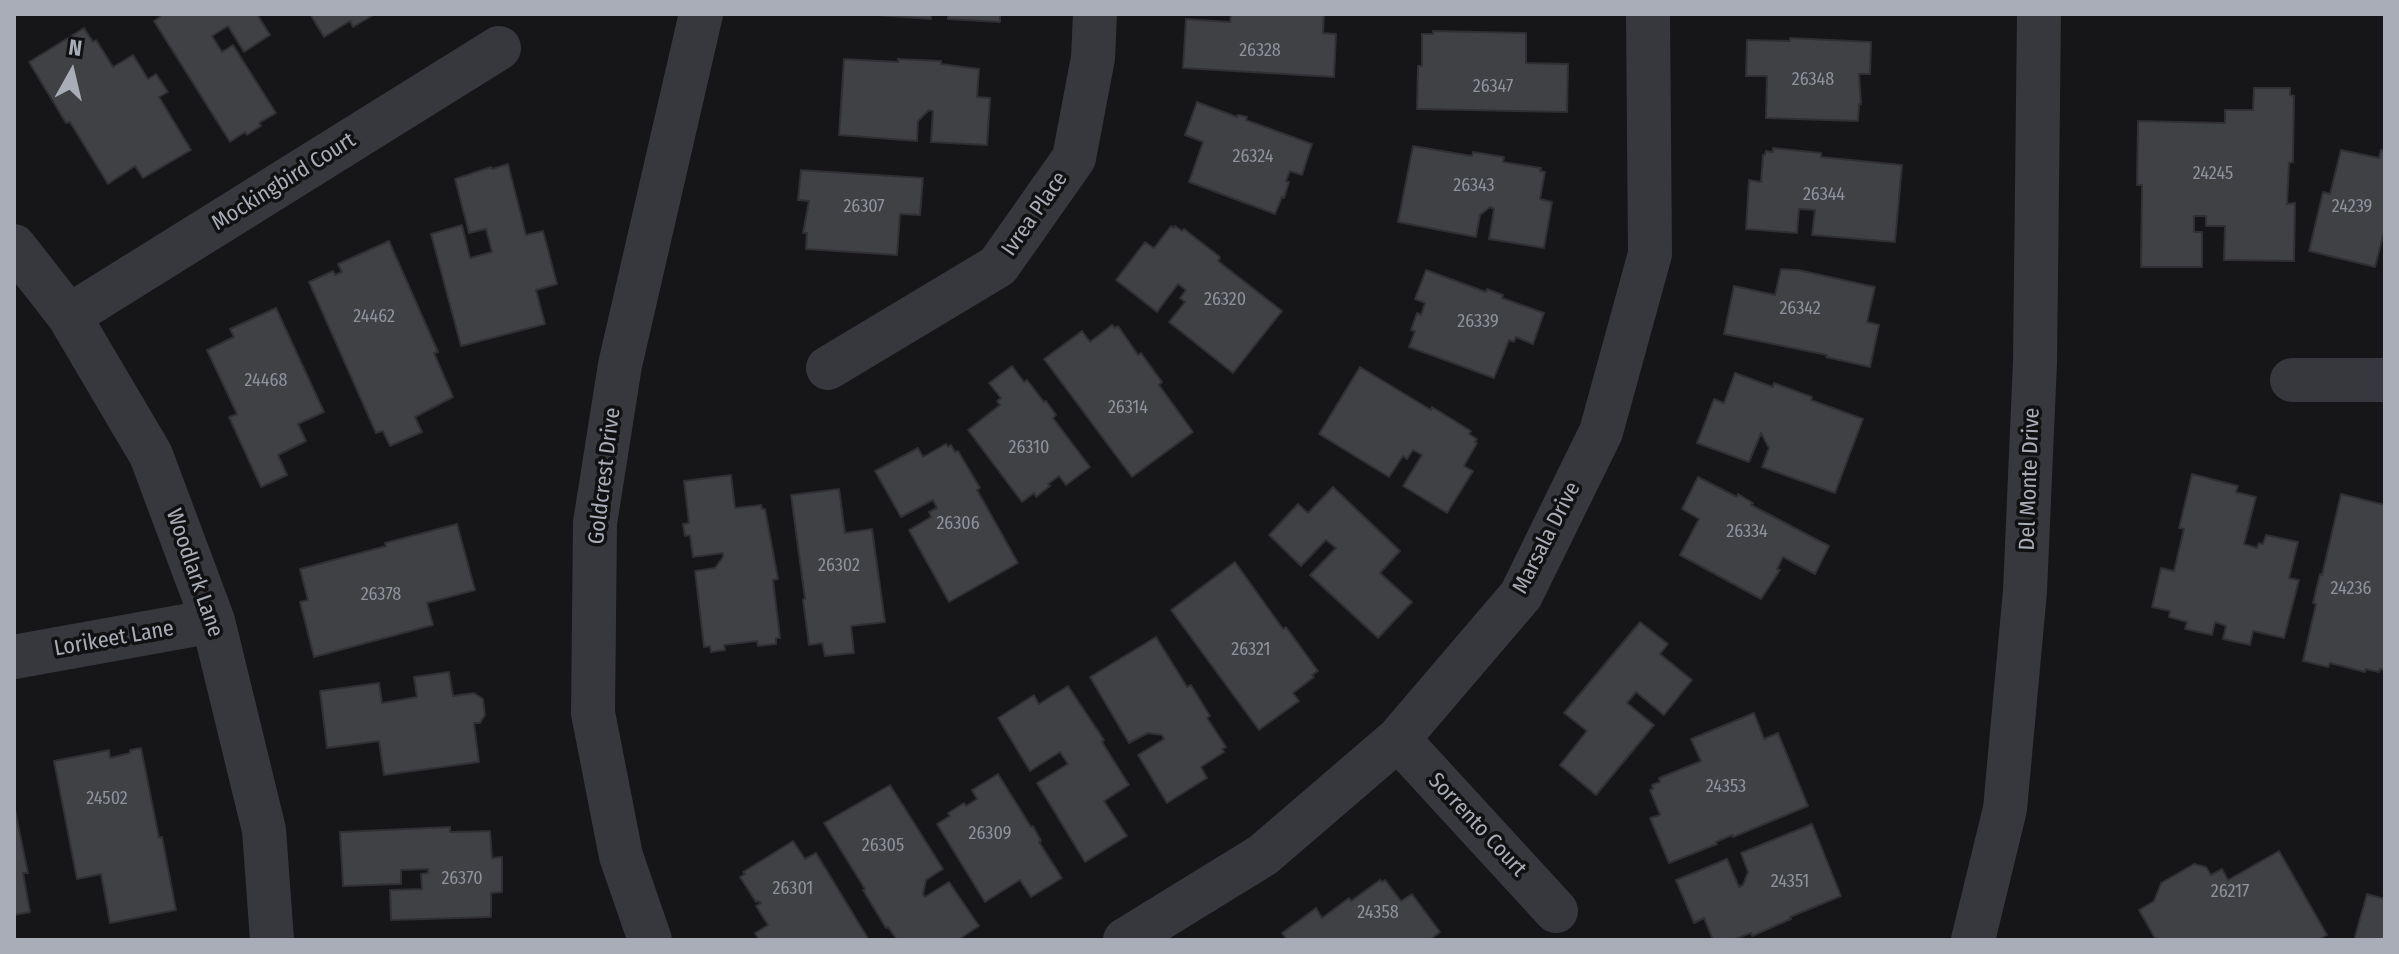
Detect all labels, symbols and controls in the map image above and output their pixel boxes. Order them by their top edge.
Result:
north arrow [32,32,112,112]
text: N [67,33,84,62]
house number: 26328 [1239,40,1281,62]
house number: 26348 [1792,69,1834,91]
house number: 26347 [1473,76,1513,98]
street label: Mockingbird Court [207,127,361,237]
house number: 26324 [1233,146,1273,168]
house number: 24245 [2193,163,2233,185]
street label: Ivrea Place [996,167,1074,261]
house number: 26343 [1453,175,1495,197]
house number: 26344 [1803,184,1845,206]
house number: 26307 [843,196,885,218]
house number: 24239 [2332,196,2372,218]
house number: 26320 [1204,289,1246,311]
house number: 26342 [1779,298,1821,320]
house number: 24462 [353,306,395,328]
house number: 26339 [1457,311,1499,333]
house number: 24468 [245,370,287,392]
house number: 26314 [1108,397,1148,419]
street label: Goldcrest Drive [584,406,626,546]
street label: Del Monte Drive [2014,407,2046,551]
house number: 26310 [1009,437,1049,459]
street label: Marsala Drive [1508,478,1586,598]
street label: Woodlark Lane [160,506,228,640]
house number: 26306 [936,513,980,535]
house number: 26334 [1726,521,1768,543]
house number: 26302 [818,555,860,577]
house number: 24236 [2330,578,2372,600]
house number: 26378 [361,584,401,606]
street label: Lorikeet Lane [52,615,176,663]
house number: 26321 [1231,639,1271,661]
street label: Sorrento Court [1422,768,1532,882]
house number: 24353 [1706,776,1746,798]
house number: 24502 [86,788,128,810]
house number: 26309 [969,823,1011,845]
house number: 26305 [862,835,904,857]
house number: 26370 [441,868,483,890]
house number: 24351 [1771,871,1809,893]
house number: 26301 [773,878,813,900]
house number: 26217 [2211,881,2249,903]
house number: 24358 [1357,902,1399,924]

